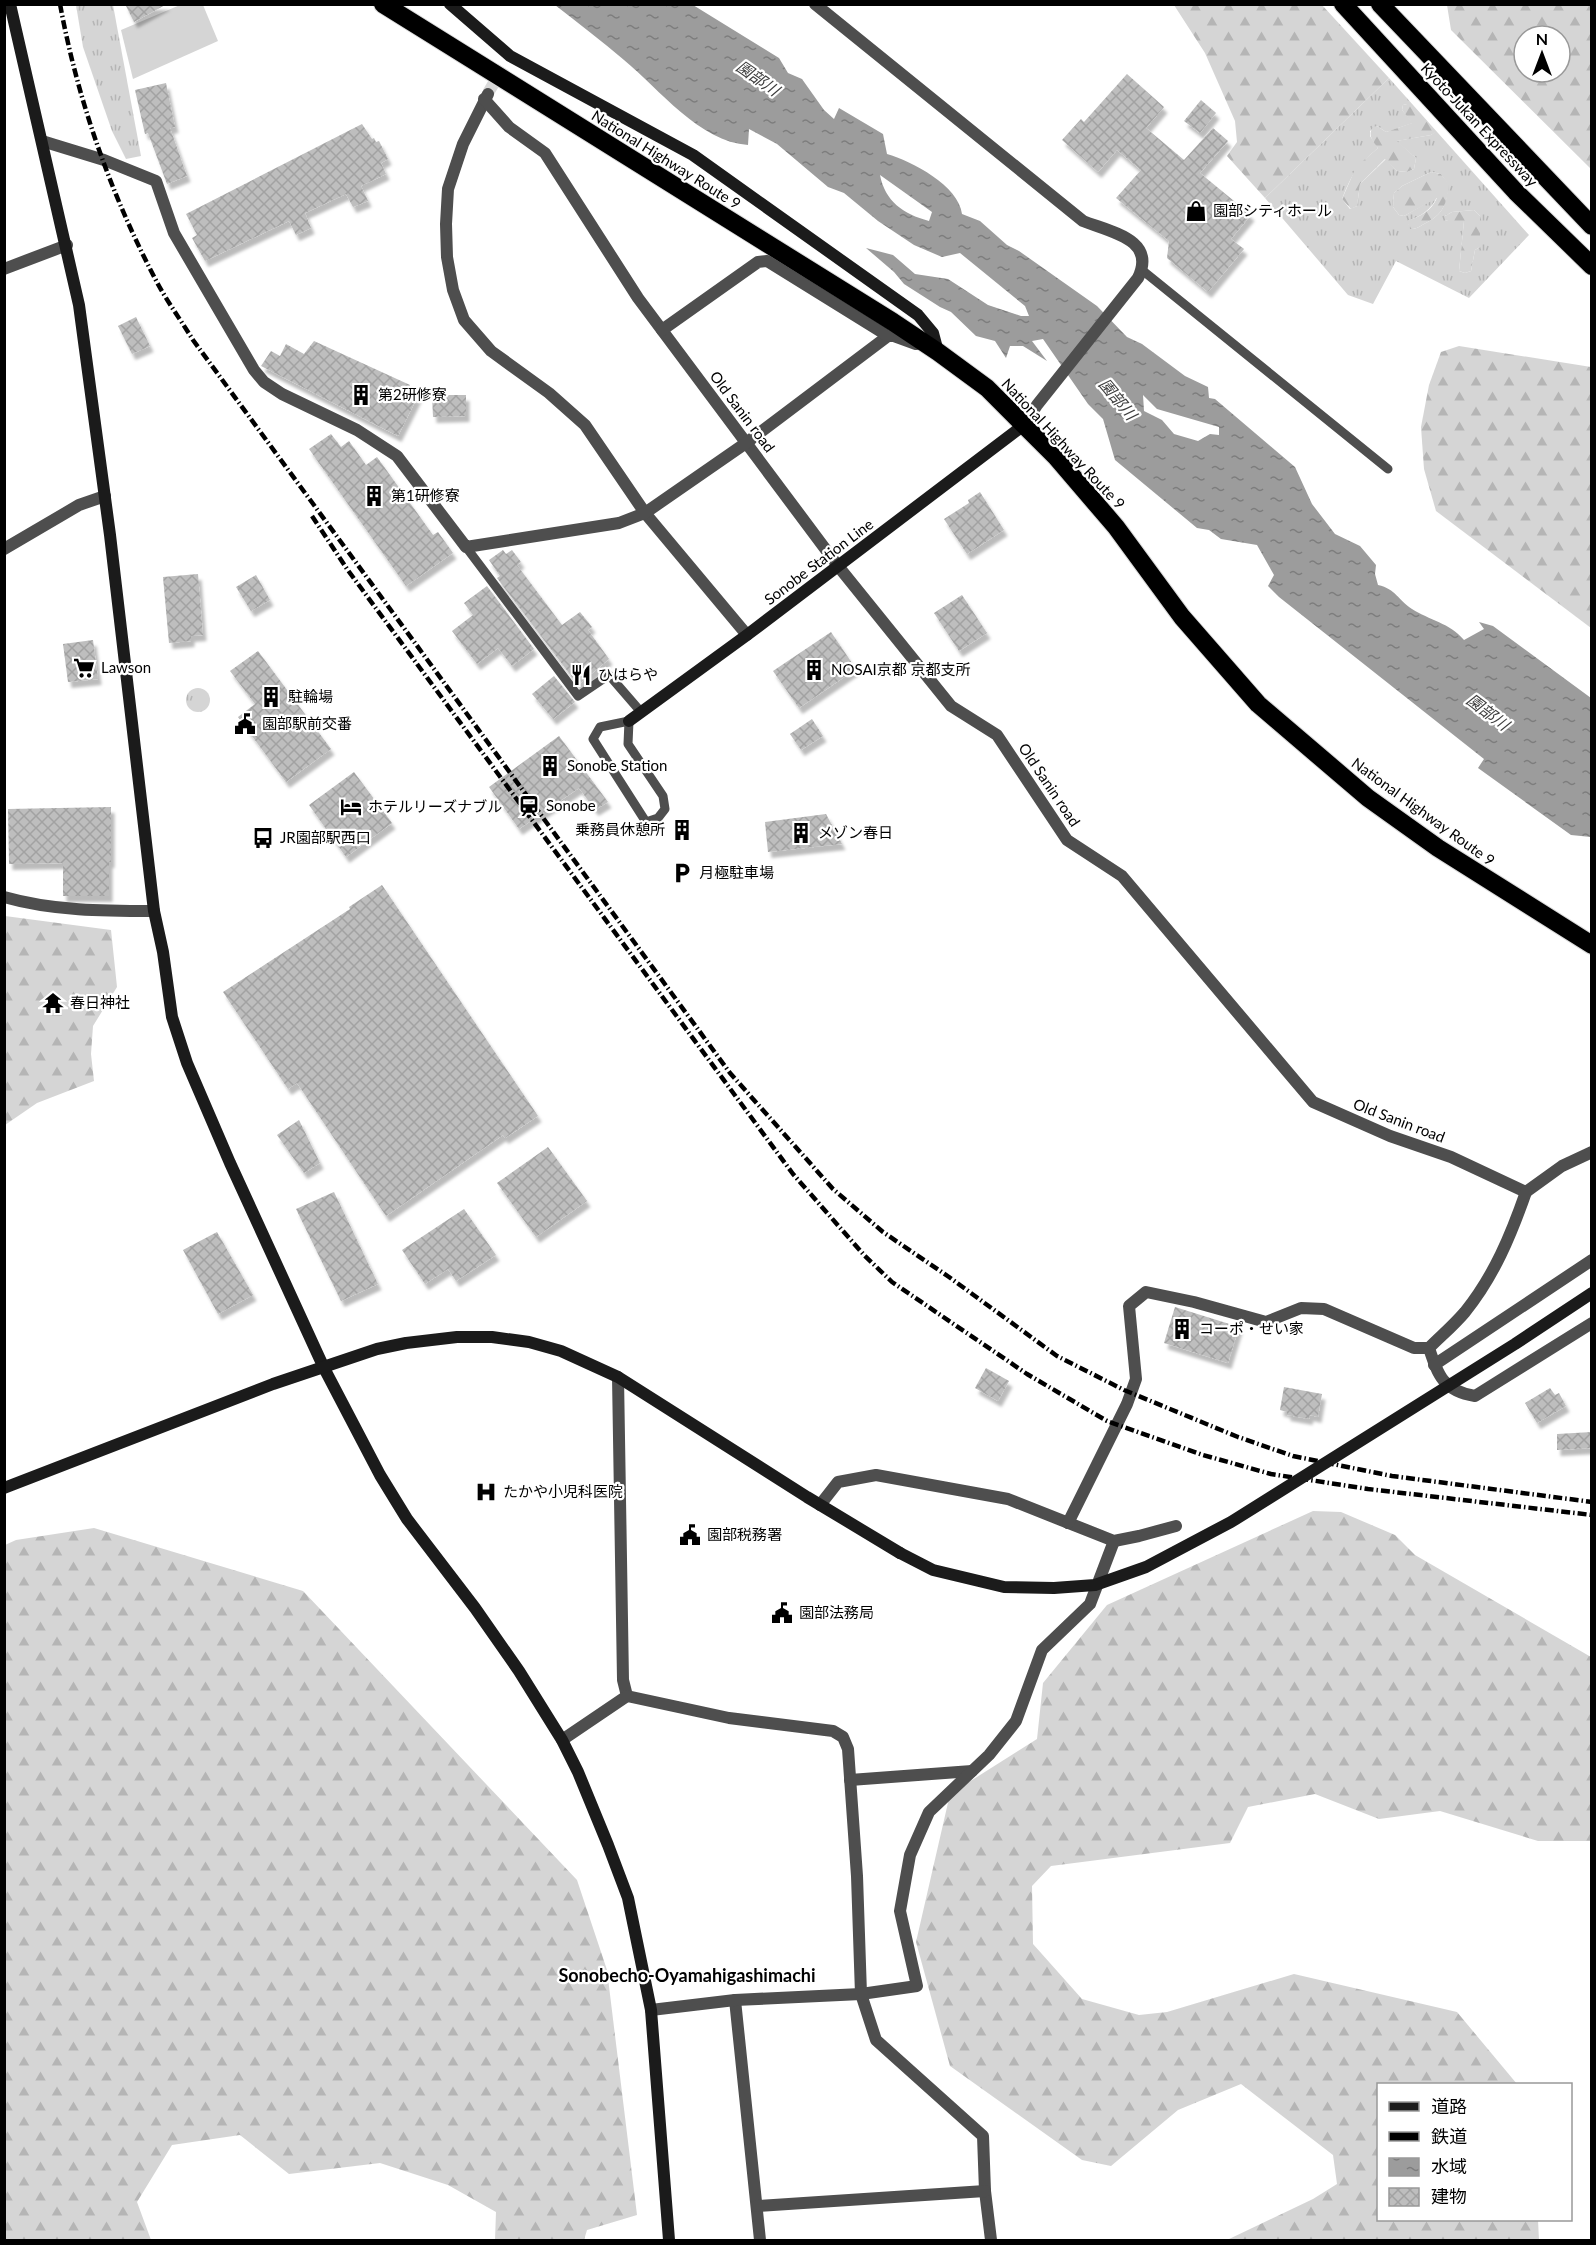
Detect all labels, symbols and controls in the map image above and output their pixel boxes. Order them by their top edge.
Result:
north arrow [1512,24,1572,84]
text: N [1536,29,1548,48]
water label: 園部川 [733,56,785,100]
street label: Kyoto-Jukan Expressway [1418,59,1542,190]
street label: National Highway Route 9 [589,106,744,212]
shop icon: 園部シティホール [1184,199,1208,223]
place label: 園部シティホール [1213,201,1332,219]
street label: Old Sanin road [706,367,779,455]
street label: National Highway Route 9 [998,374,1129,512]
water label: 園部川 [1096,374,1142,425]
building icon: 第2研修寮 [349,383,373,407]
place label: 第2研修寮 [378,385,447,403]
building icon: 第1研修寮 [362,484,386,508]
place label: 第1研修寮 [391,486,460,504]
street label: Sonobe Station Line [760,514,876,608]
supermarket icon: Lawson [72,656,96,680]
place label: Lawson [101,658,151,676]
building icon: NOSAI京都 京都支所 [802,658,826,682]
place label: NOSAI京都 京都支所 [831,660,971,678]
restaurant icon: ひはらや [569,663,593,687]
place label: ひはらや [598,665,658,683]
building icon: 駐輪場 [259,685,283,709]
place label: 駐輪場 [288,687,333,705]
water label: 園部川 [1463,690,1515,735]
public building icon: 園部駅前交番 [233,712,257,736]
place label: 園部駅前交番 [262,714,352,732]
street label: Old Sanin road [1015,739,1084,830]
street label: National Highway Route 9 [1349,753,1499,869]
building icon: Sonobe Station [538,754,562,778]
place label: Sonobe Station [567,756,667,774]
station icon: Sonobe [517,794,541,818]
hotel icon: ホテルリーズナブル [339,795,363,819]
place label: Sonobe [546,796,596,814]
place label: ホテルリーズナブル [368,797,502,815]
building icon: 乗務員休憩所 [670,818,694,842]
place label: 乗務員休憩所 [575,820,665,838]
building icon: メゾン春日 [789,821,813,845]
place label: メゾン春日 [818,823,893,841]
bus stop icon: JR園部駅西口 [251,826,275,850]
place label: JR園部駅西口 [280,828,371,846]
parking icon: 月極駐車場 [670,861,694,885]
place label: 月極駐車場 [699,863,774,881]
temple icon: 春日神社 [41,991,65,1015]
place label: 春日神社 [70,993,130,1011]
street label: Old Sanin road [1351,1094,1448,1146]
building icon: コーポ・せい家 [1170,1317,1194,1341]
place label: コーポ・せい家 [1199,1319,1304,1337]
hospital icon: たかや小児科医院 [474,1480,498,1504]
place label: たかや小児科医院 [503,1482,623,1500]
public building icon: 園部税務署 [678,1523,702,1547]
place label: 園部税務署 [707,1525,782,1543]
public building icon: 園部法務局 [770,1601,794,1625]
place label: 園部法務局 [799,1603,874,1621]
district label: Sonobecho-Oyamahigashimachi [558,1964,816,1986]
legend [1377,2083,1572,2221]
text: 道路 [1431,2095,1467,2117]
text: 鉄道 [1431,2125,1467,2147]
text: 水域 [1431,2155,1467,2177]
text: 建物 [1431,2185,1467,2207]

